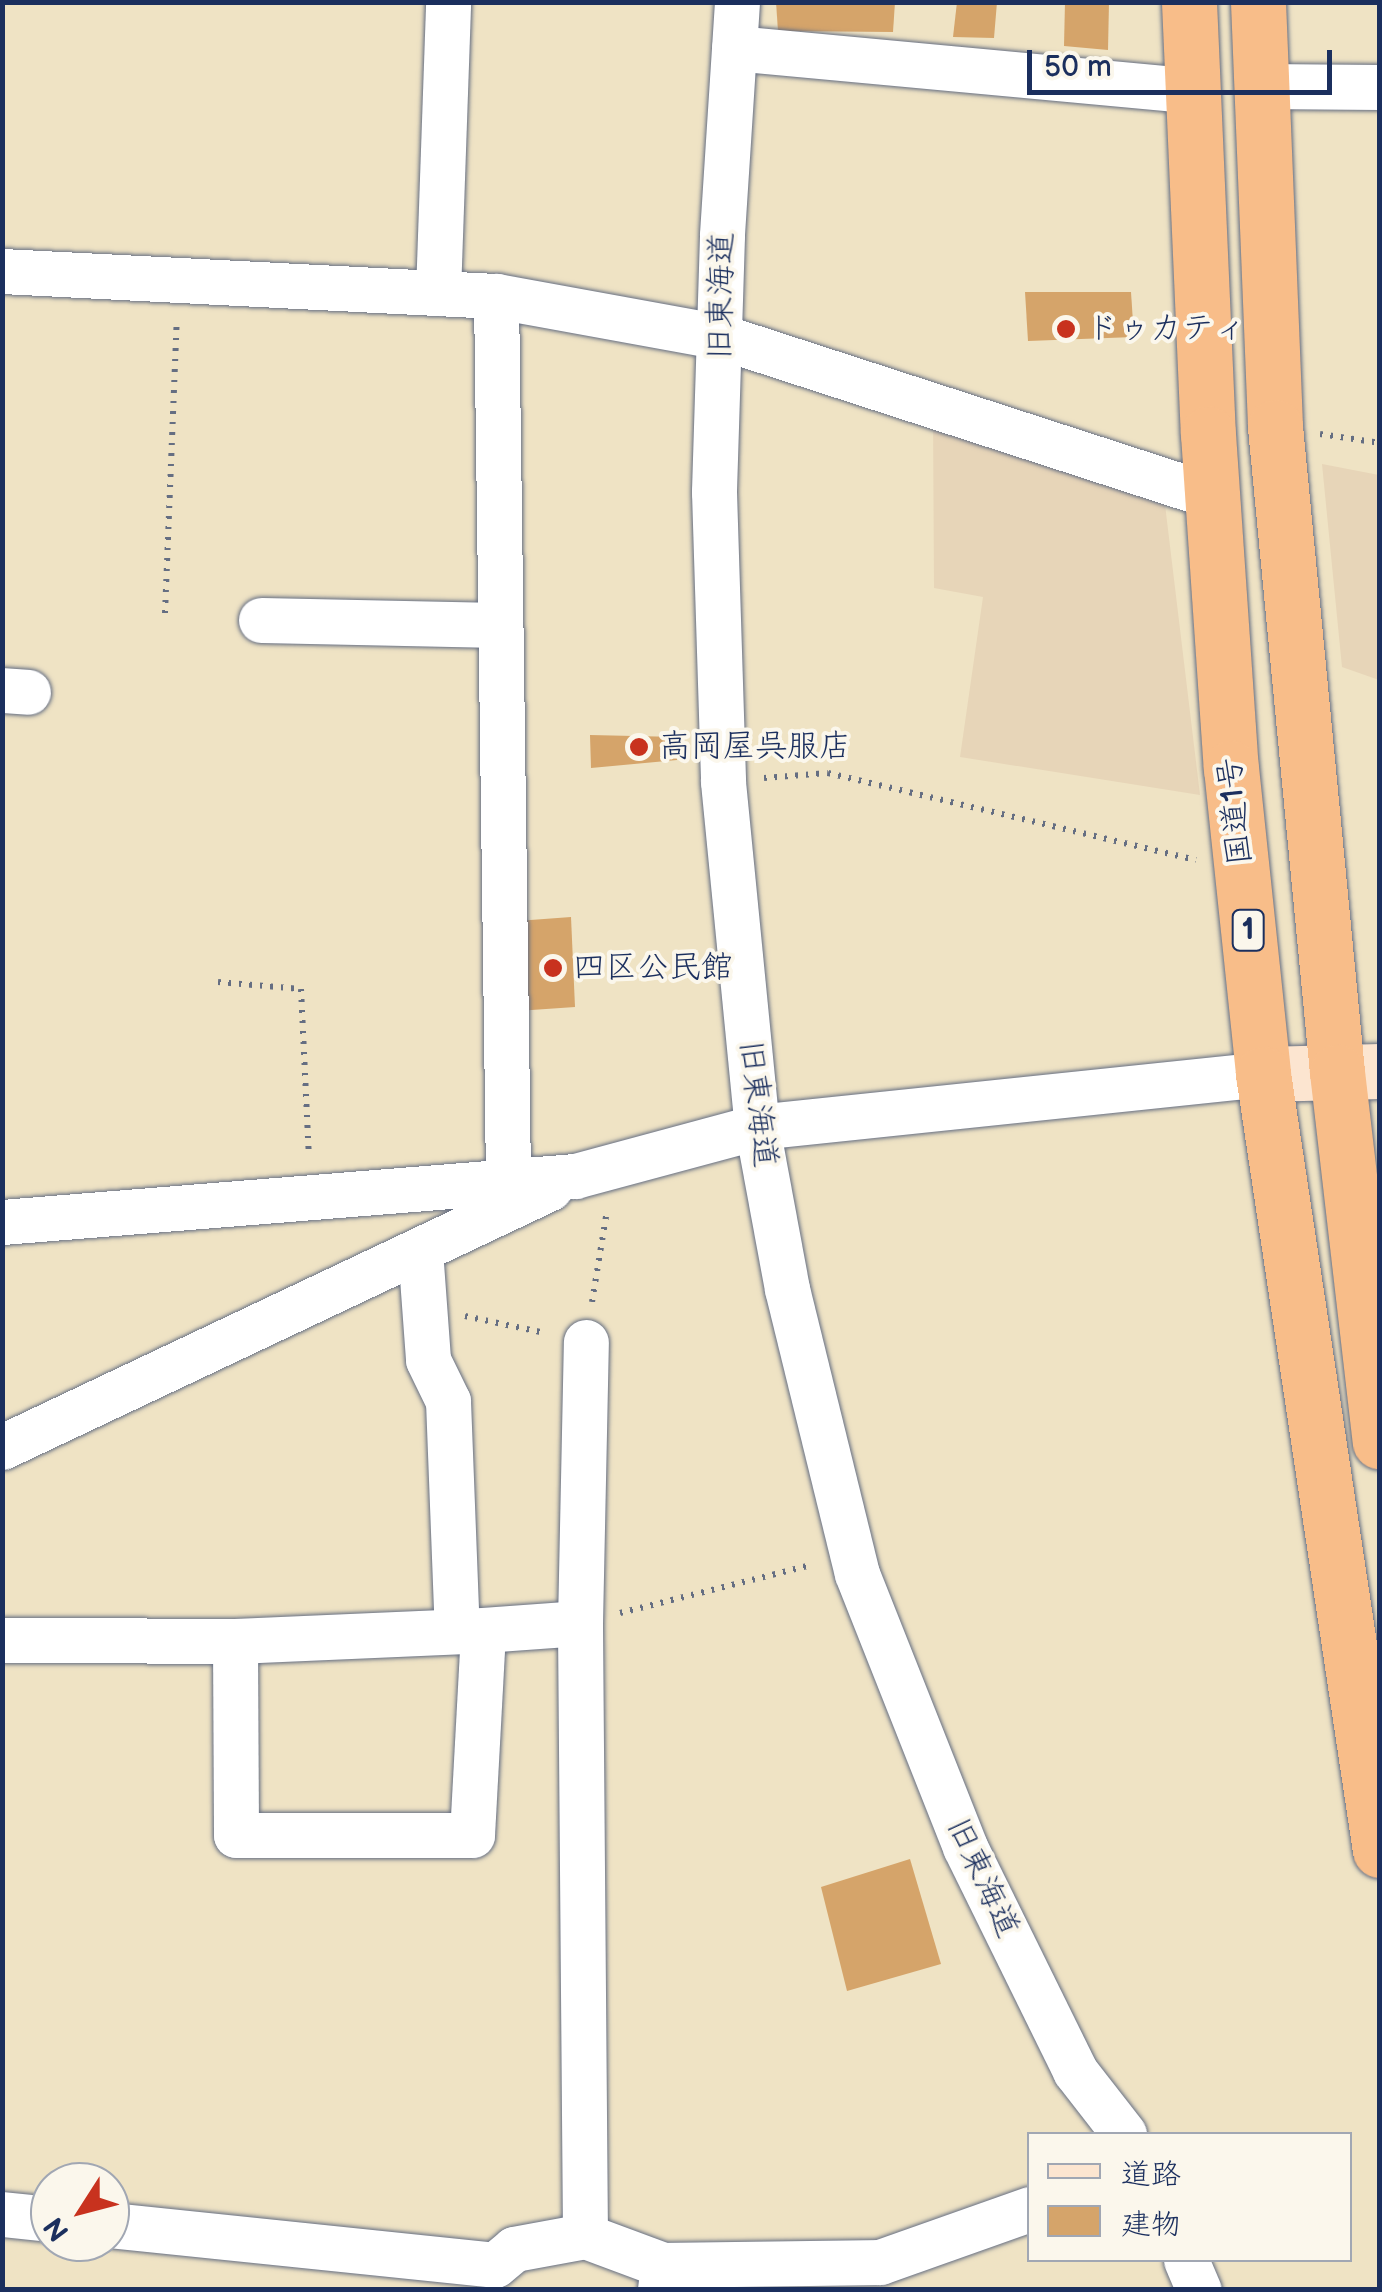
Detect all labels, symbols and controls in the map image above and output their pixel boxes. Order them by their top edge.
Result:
scale bar [1032,30,1337,92]
text: 50 m [1044,49,1112,85]
street label: 旧東海道 [702,232,742,360]
place label: ドゥカティ [1086,310,1246,348]
marker: ドゥカティ [1055,318,1077,340]
place label: 高岡屋呉服店 [659,728,851,766]
marker: 高岡屋呉服店 [628,736,650,758]
street label: 国道1号 [1211,755,1261,867]
road number: 1 [1230,905,1266,955]
place label: 四区公民館 [573,949,733,987]
marker: 四区公民館 [542,957,564,979]
street label: 旧東海道 [730,1038,784,1170]
street label: 旧東海道 [938,1812,1026,1944]
legend [1027,2132,1352,2262]
text: 道路 [1121,2157,1181,2193]
north arrow [30,2162,130,2262]
text: 建物 [1121,2207,1181,2243]
text: N [37,2211,76,2247]

